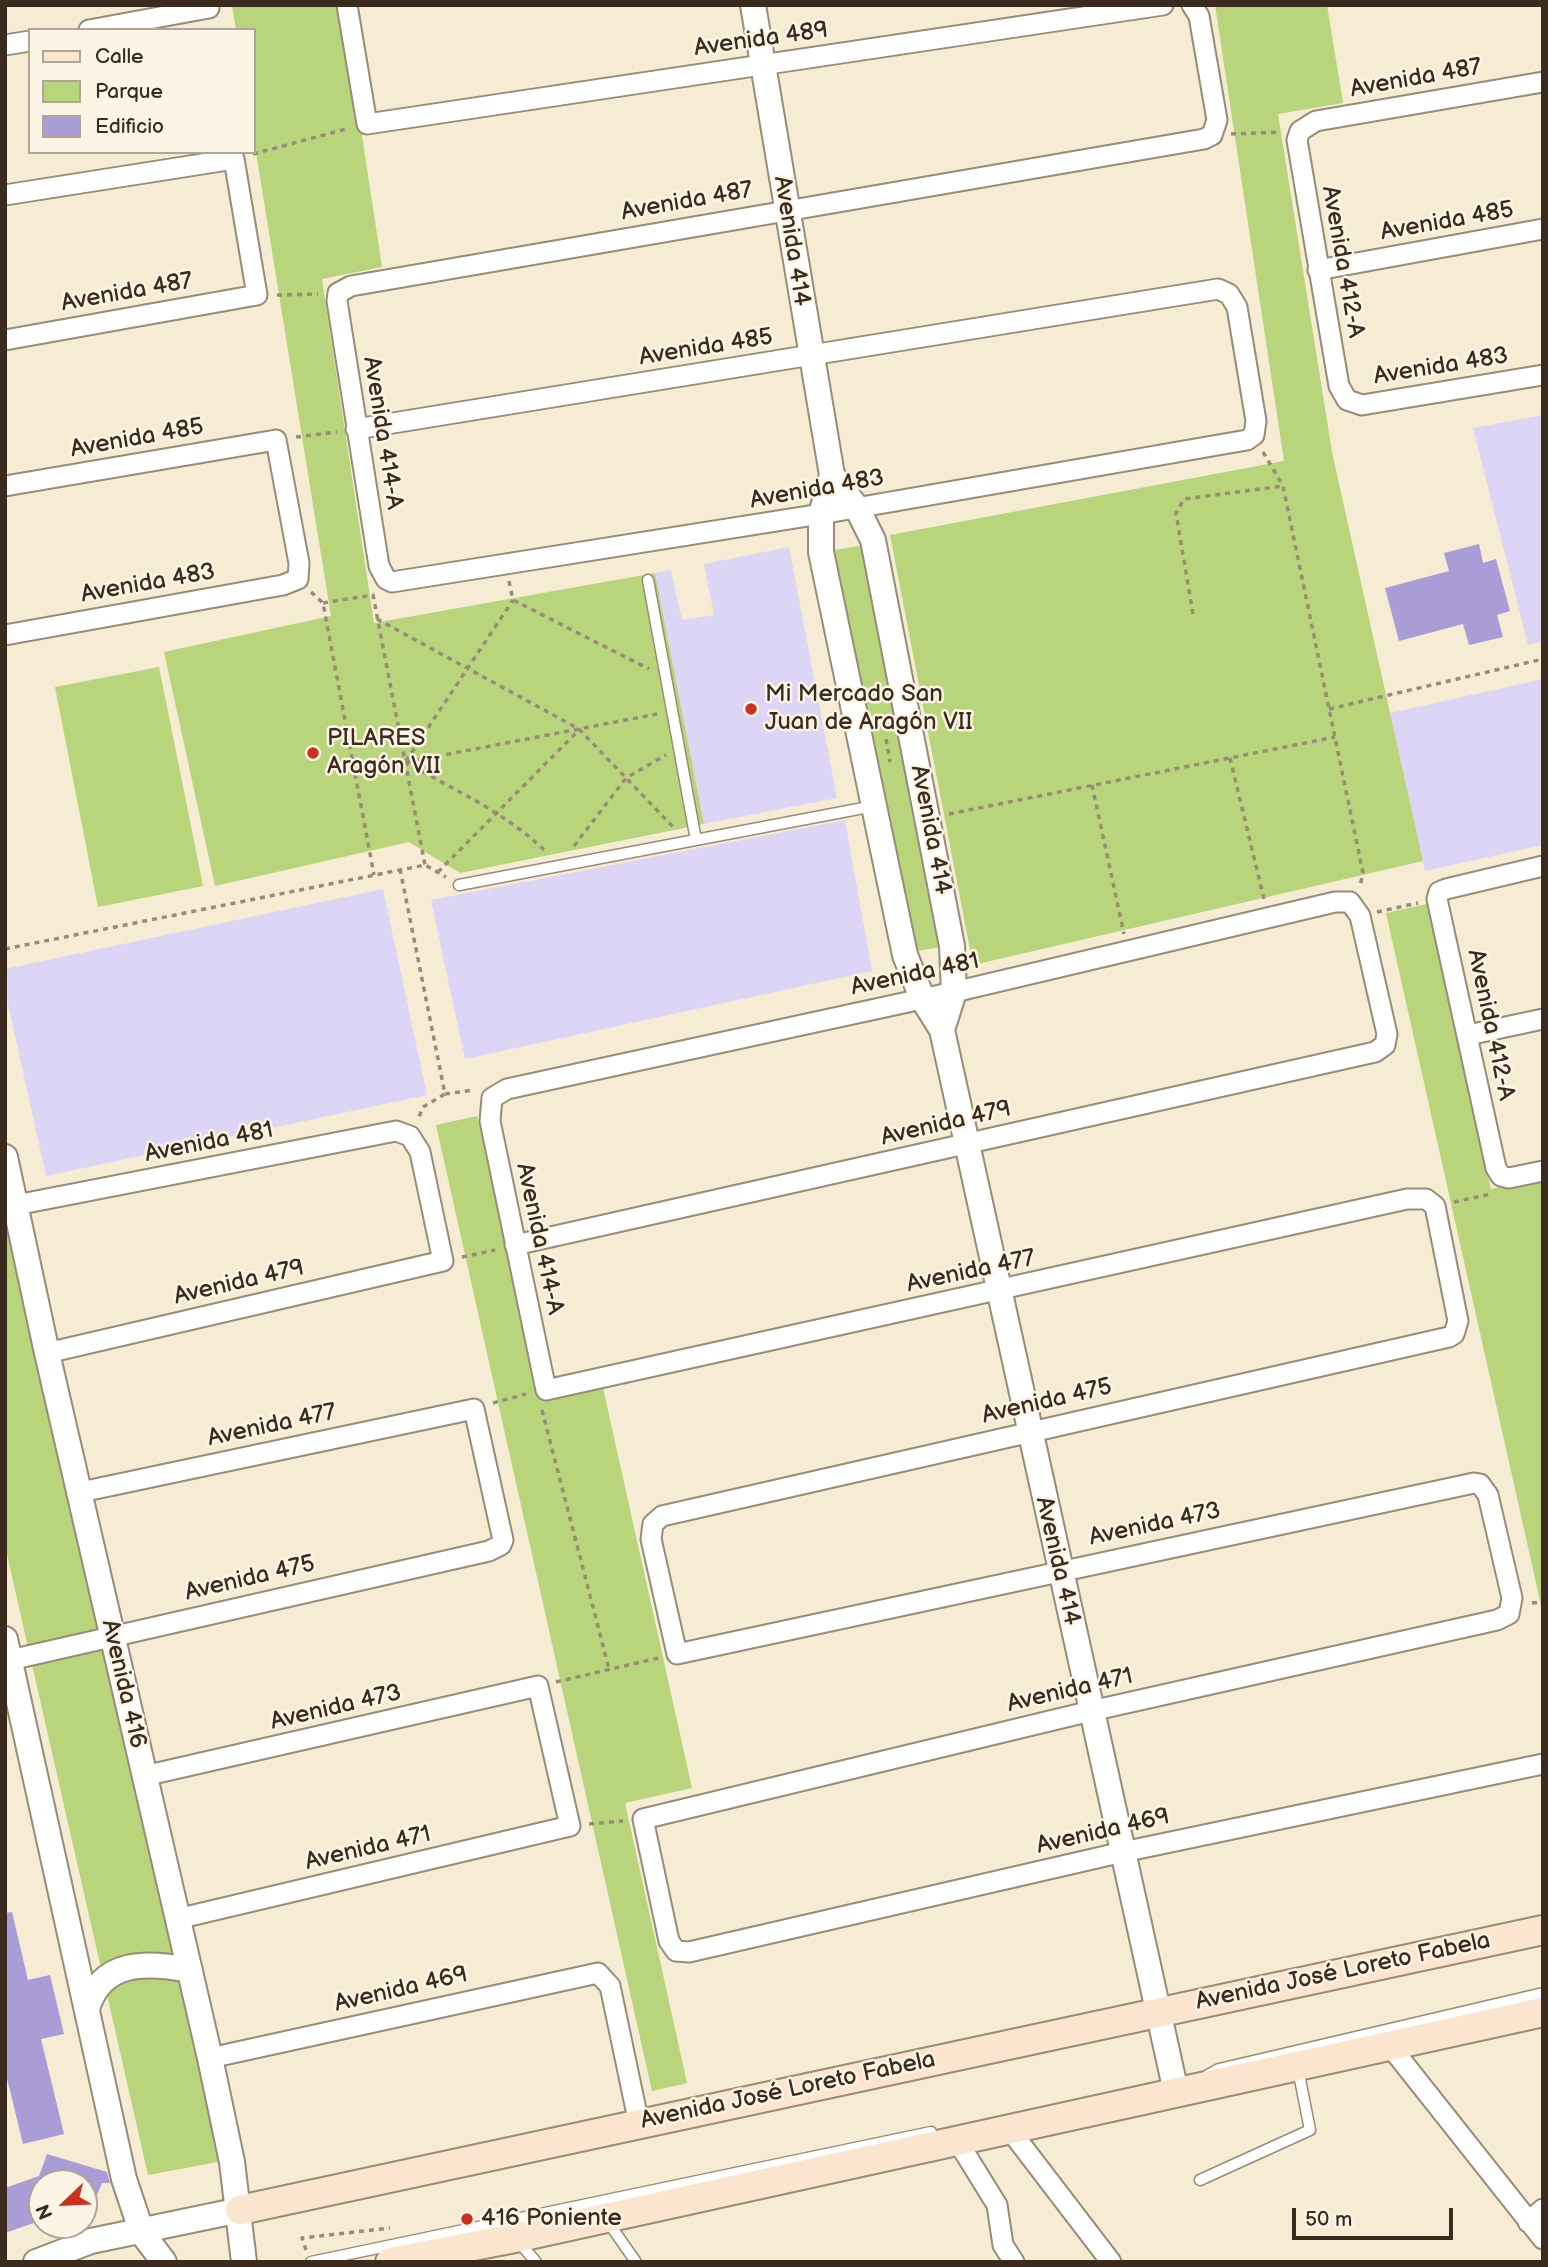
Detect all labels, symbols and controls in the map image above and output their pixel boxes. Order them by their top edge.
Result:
street label: Avenida 489 [692,16,830,64]
legend [28,28,256,154]
text: Calle [95,44,144,69]
street label: Avenida 487 [1348,53,1484,105]
text: Parque [95,79,163,104]
text: Edificio [95,114,164,139]
street label: Avenida 414 [767,174,815,308]
street label: Avenida 487 [619,176,755,228]
street label: Avenida 412-A [1314,184,1370,340]
street label: Avenida 485 [1378,196,1516,248]
street label: Avenida 487 [59,267,195,319]
street label: Avenida 485 [637,323,775,373]
street label: Avenida 483 [1372,342,1510,392]
street label: Avenida 414-A [356,355,408,511]
street label: Avenida 485 [68,413,206,465]
street label: Avenida 483 [748,464,886,516]
street label: Avenida 483 [79,558,217,610]
place label: Mi Mercado San Juan de Aragón VII [765,681,973,737]
marker: Mi Mercado San Juan de Aragón VII [743,701,759,717]
place label: PILARES Aragón VII [327,725,441,781]
marker: PILARES Aragón VII [305,745,321,761]
street label: Avenida 414 [903,763,957,897]
street label: Avenida 481 [848,947,982,1003]
street label: Avenida 412-A [1460,947,1520,1103]
street label: Avenida 479 [878,1095,1014,1153]
street label: Avenida 481 [142,1116,276,1170]
street label: Avenida 414-A [509,1161,569,1317]
street label: Avenida 477 [904,1244,1038,1300]
street label: Avenida 479 [171,1254,307,1312]
street label: Avenida 475 [979,1373,1115,1431]
street label: Avenida 477 [205,1398,339,1454]
street label: Avenida 414 [1028,1494,1086,1628]
street label: Avenida 473 [1087,1497,1223,1553]
street label: Avenida 475 [182,1550,318,1608]
street label: Avenida 416 [94,1617,152,1751]
street label: Avenida 471 [1004,1663,1136,1719]
street label: Avenida 473 [268,1679,404,1737]
street label: Avenida 469 [1034,1803,1172,1861]
street label: Avenida 471 [302,1821,434,1877]
street label: Avenida José Loreto Fabela [1193,1927,1493,2017]
street label: Avenida 469 [332,1961,470,2019]
street label: Avenida José Loreto Fabela [638,2046,938,2136]
north arrow [28,2169,98,2239]
scale bar [1296,2194,1457,2238]
text: N [32,2201,58,2223]
place label: 416 Poniente [481,2205,622,2233]
text: 50 m [1305,2207,1352,2232]
marker: 416 Poniente [459,2211,475,2227]

